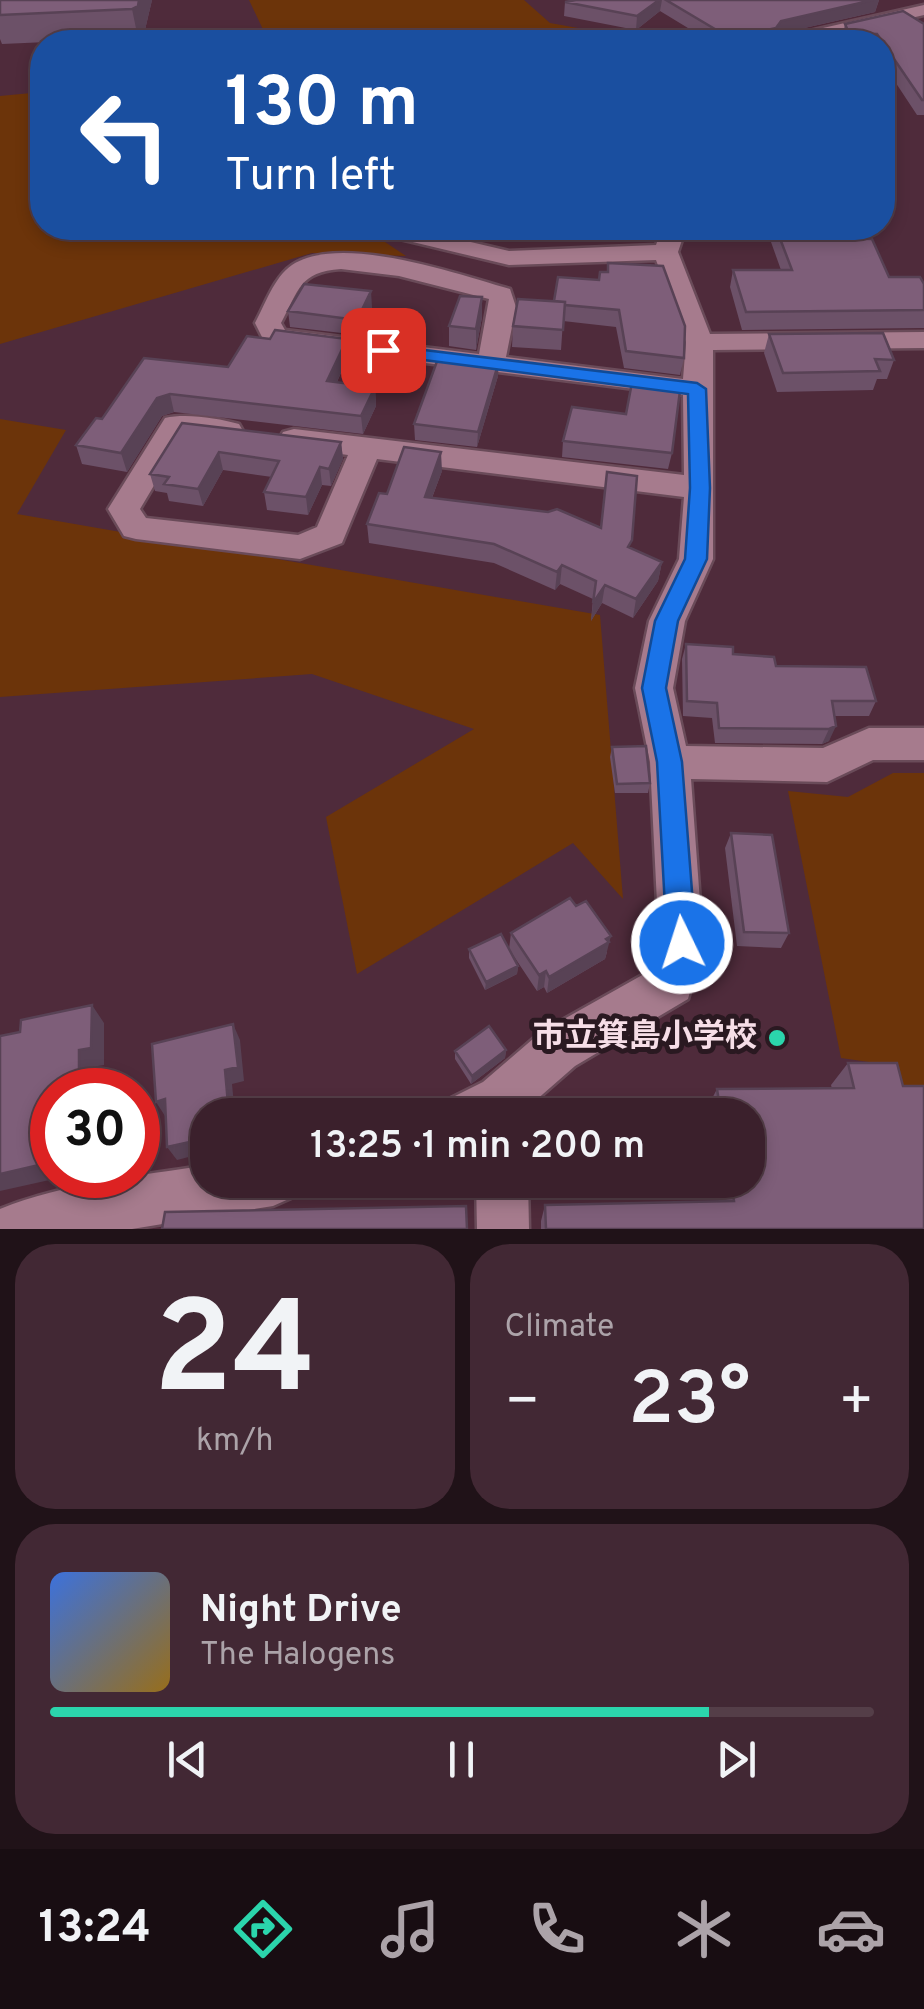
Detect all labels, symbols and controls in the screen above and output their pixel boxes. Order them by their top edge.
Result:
text: 130 m [225,62,419,151]
icon: left [60,70,190,200]
text: Turn left [225,149,396,206]
pin [341,308,426,393]
icon: arrive [356,323,411,378]
position arrow [630,891,734,995]
place label: 市立箕島小学校 [533,1018,757,1058]
marker: 市立箕島小学校 [766,1027,788,1049]
speed limit sign: 30 [30,1068,160,1198]
text: 13:25 · 1 min · 200 m [310,1123,645,1172]
text: 24 [153,1274,316,1439]
text: Climate [505,1308,614,1348]
text: 23° [628,1356,750,1451]
text: − [505,1369,540,1439]
text: + [839,1369,874,1439]
text: km/h [196,1422,274,1462]
text: Night Drive [200,1587,402,1636]
text: The Halogens [200,1636,395,1676]
icon: previous [160,1732,215,1787]
icon: pause [434,1732,489,1787]
icon: next [709,1732,764,1787]
icon: directions [228,1894,298,1964]
icon: music [375,1894,445,1964]
icon: phone [522,1894,592,1964]
icon: climate [669,1894,739,1964]
icon: car [816,1894,886,1964]
text: 13:24 [38,1901,151,1958]

